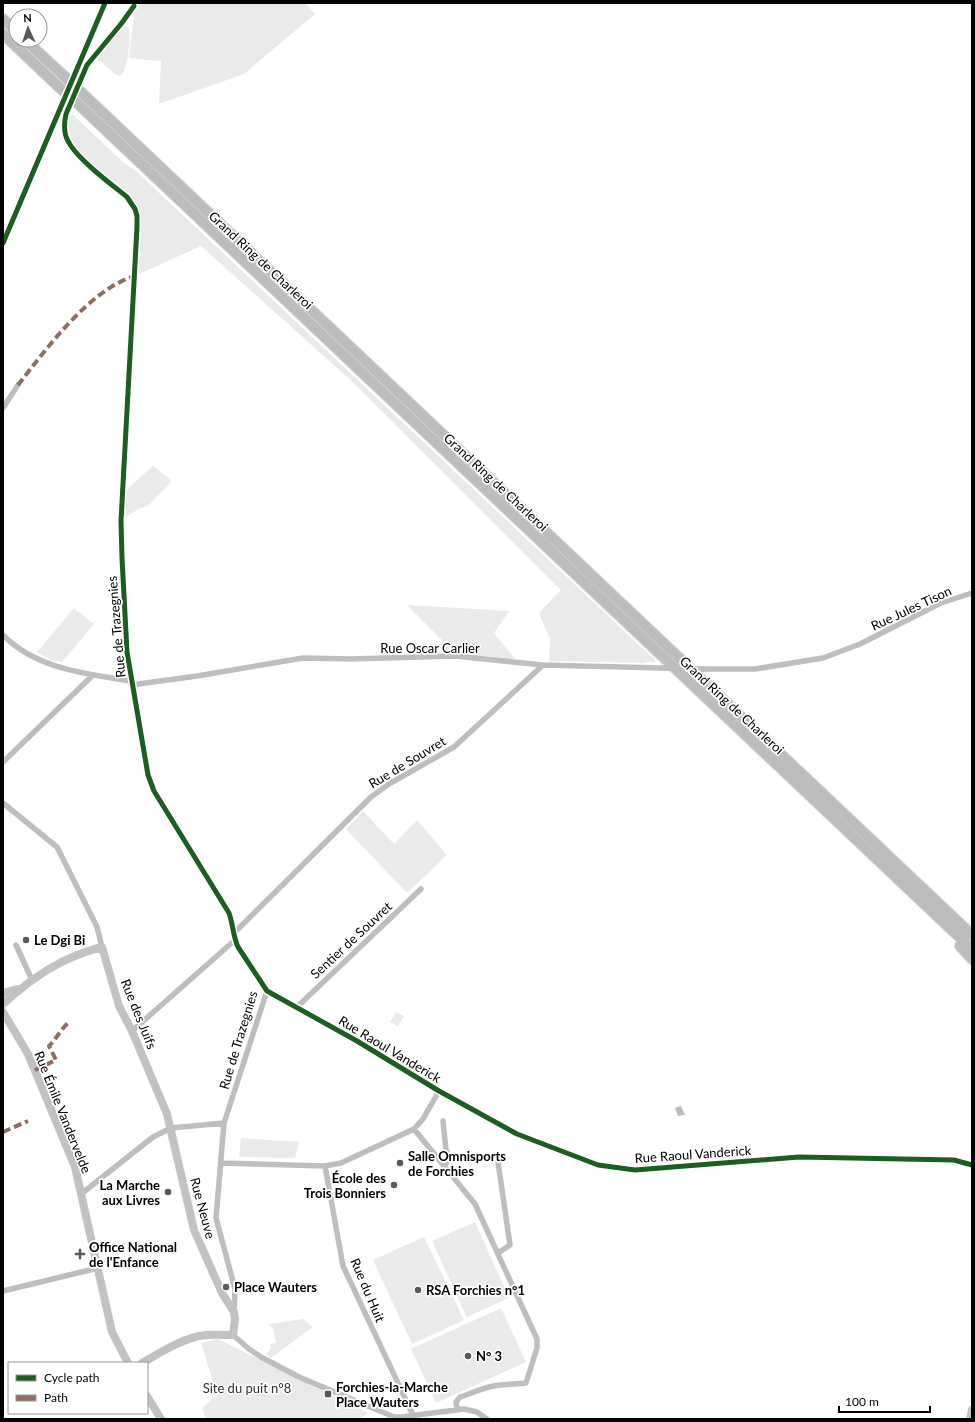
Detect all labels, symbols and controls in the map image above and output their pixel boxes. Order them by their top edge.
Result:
north arrow [8,8,48,48]
text: N [23,11,32,24]
street label: Grand Ring de Charleroi [206,208,316,312]
street label: Grand Ring de Charleroi [441,430,551,534]
street label: Rue de Trazegnies [104,575,128,678]
street label: Rue Jules Tison [868,582,954,634]
street label: Rue Oscar Carlier [380,640,480,656]
street label: Grand Ring de Charleroi [677,653,787,757]
street label: Rue de Souvret [366,733,449,791]
street label: Sentier de Souvret [307,898,395,982]
place label: Le Dgi Bi [34,932,85,948]
marker: Le Dgi Bi [21,935,31,945]
street label: Rue des Juifs [118,977,160,1052]
street label: Rue de Trazegnies [215,989,261,1091]
street label: Rue Raoul Vanderick [336,1012,444,1086]
street label: Rue Émile Vandervelde [31,1049,95,1176]
street label: Rue Raoul Vanderick [634,1142,752,1166]
place label: Salle Omnisports de Forchies [408,1148,506,1179]
marker: Salle Omnisports de Forchies [395,1158,405,1168]
place label: École des Trois Bonniers [304,1170,386,1201]
street label: Rue Neuve [187,1176,219,1240]
place label: La Marche aux Livres [100,1177,160,1208]
marker: École des Trois Bonniers [389,1180,399,1190]
marker: La Marche aux Livres [163,1187,173,1197]
place label: Office National de l'Enfance [89,1239,177,1270]
marker: Office National de l'Enfance [74,1248,86,1260]
street label: Rue du Huit [347,1256,389,1325]
place label: Place Wauters [234,1279,317,1295]
marker: Place Wauters [221,1282,231,1292]
place label: RSA Forchies n°1 [426,1282,525,1298]
marker: RSA Forchies n°1 [413,1285,423,1295]
place label: N° 3 [476,1348,502,1364]
marker: N° 3 [463,1351,473,1361]
legend [8,1362,148,1414]
text: Cycle path [44,1370,99,1385]
place label: Forchies-la-Marche Place Wauters [336,1379,448,1410]
park label: Site du puit n°8 [203,1380,291,1396]
scale bar [839,1388,930,1414]
marker: Forchies-la-Marche Place Wauters [323,1389,333,1399]
text: Path [44,1390,68,1405]
text: 100 m [845,1394,879,1409]

